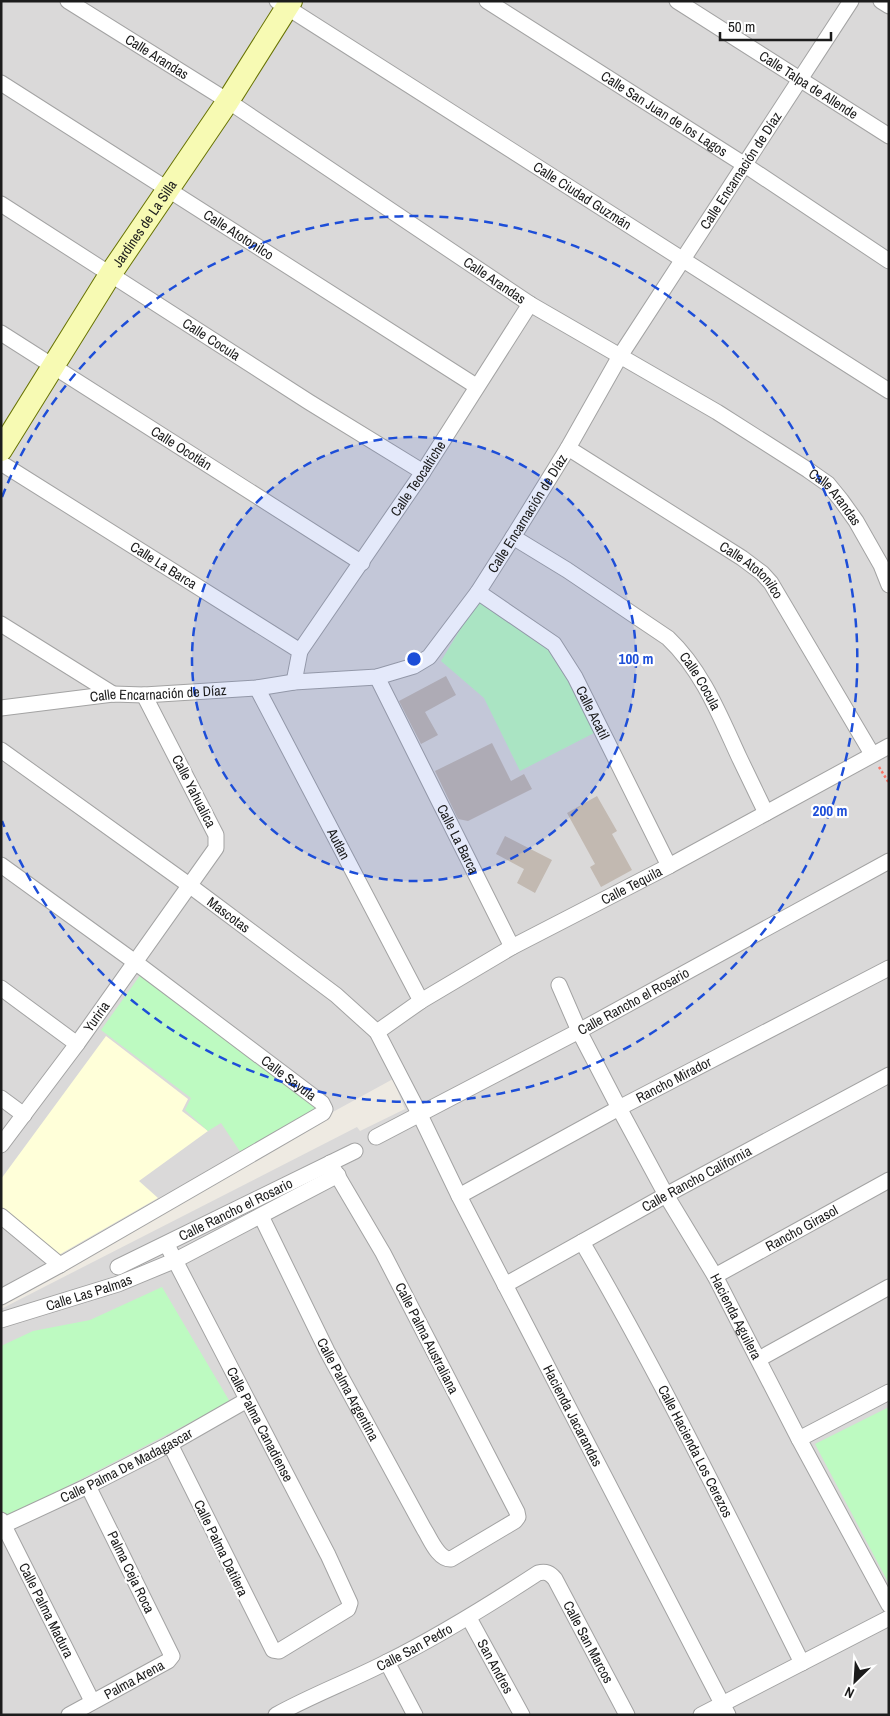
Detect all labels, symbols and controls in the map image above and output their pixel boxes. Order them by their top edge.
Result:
scale bar [720,10,831,42]
text: 50 m [728,16,755,37]
street label: Calle Arandas [122,30,192,83]
street label: Calle Talpa de Allende [756,47,861,123]
street label: Calle San Juan de los Lagos [598,67,731,161]
street label: Calle Encarnación de Díaz [696,108,786,233]
street label: Calle Ciudad Guzmán [530,158,635,234]
street label: Jardines de La Silla [108,176,181,271]
street label: Calle Atotonilco [200,206,277,264]
street label: Calle Arandas [460,253,530,308]
street label: Calle Cocula [179,314,244,365]
street label: Calle Ocotlán [148,422,215,474]
street label: Calle Teocaltiche [386,437,450,520]
street label: Calle Encarnación de Díaz [483,450,571,576]
street label: Calle Arandas [805,464,866,529]
street label: Calle Atotonilco [716,537,787,602]
street label: Calle La Barca [127,538,201,593]
text: 100 m [619,648,653,669]
street label: Calle Cocula [676,648,725,714]
centre of rings [405,650,423,668]
street label: Calle Encarnación de Díaz [89,681,227,706]
street label: Calle Acatil [572,683,614,742]
street label: Calle Yahualica [168,752,220,831]
text: 200 m [813,800,847,821]
street label: Calle La Barca [433,801,483,877]
street label: Autlan [323,824,354,863]
street label: Calle Tequila [598,862,666,909]
street label: Mascotas [204,893,254,937]
street label: Calle Rancho el Rosario [574,963,692,1039]
street label: Yuriria [79,997,114,1036]
street label: Calle Sayula [258,1051,320,1105]
street label: Rancho Mirador [633,1053,714,1107]
street label: Calle Rancho California [638,1141,755,1216]
street label: Calle Rancho el Rosario [176,1174,296,1245]
street label: Rancho Girasol [762,1201,841,1255]
street label: Calle Las Palmas [44,1270,135,1315]
street label: Hacienda Aguilera [706,1270,766,1363]
street label: Calle Palma Australiana [391,1279,463,1397]
street label: Calle Palma Argentina [313,1335,383,1444]
street label: Hacienda Jacarandas [539,1362,607,1470]
street label: Calle Palma Canadiense [223,1364,297,1485]
street label: Calle Hacienda Los Cerezos [654,1382,737,1521]
street label: Calle Palma De Madagascar [57,1424,196,1507]
street label: Calle Palma Datilera [190,1497,252,1600]
street label: Palma Ceja Roca [103,1528,159,1617]
street label: Calle Palma Madura [15,1560,78,1661]
street label: Calle San Marcos [559,1598,618,1687]
street label: Calle San Pedro [373,1619,455,1675]
street label: San Andres [473,1636,518,1697]
street label: Palma Arena [101,1656,168,1703]
north arrow [830,1656,880,1706]
text: N [842,1683,857,1703]

